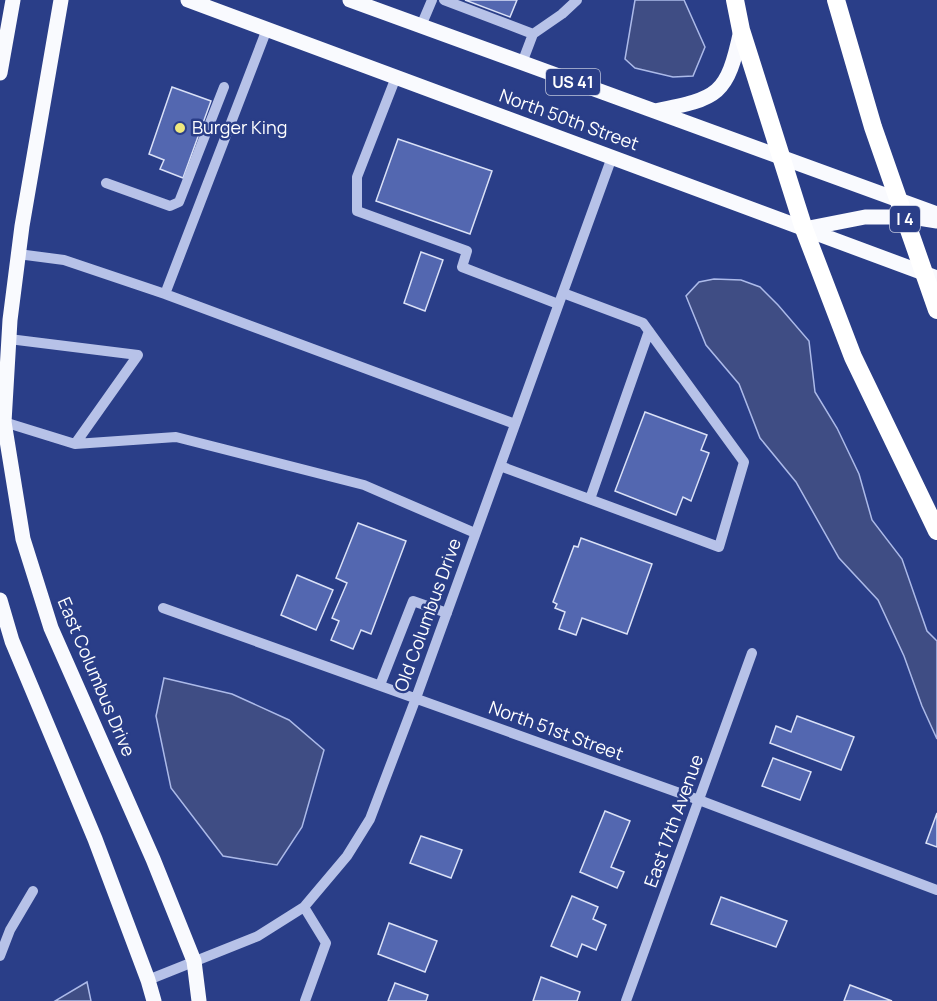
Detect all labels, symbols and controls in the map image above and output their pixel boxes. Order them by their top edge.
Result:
road number: US 41 [546,69,600,95]
street label: North 50th Street [496,83,642,155]
place label: Burger King [192,115,287,139]
marker: Burger King [173,121,187,135]
road number: I 4 [890,206,920,232]
street label: Old Columbus Drive [388,535,466,695]
street label: East Columbus Drive [53,593,141,760]
street label: North 51st Street [486,695,627,766]
street label: East 17th Avenue [638,751,708,890]

